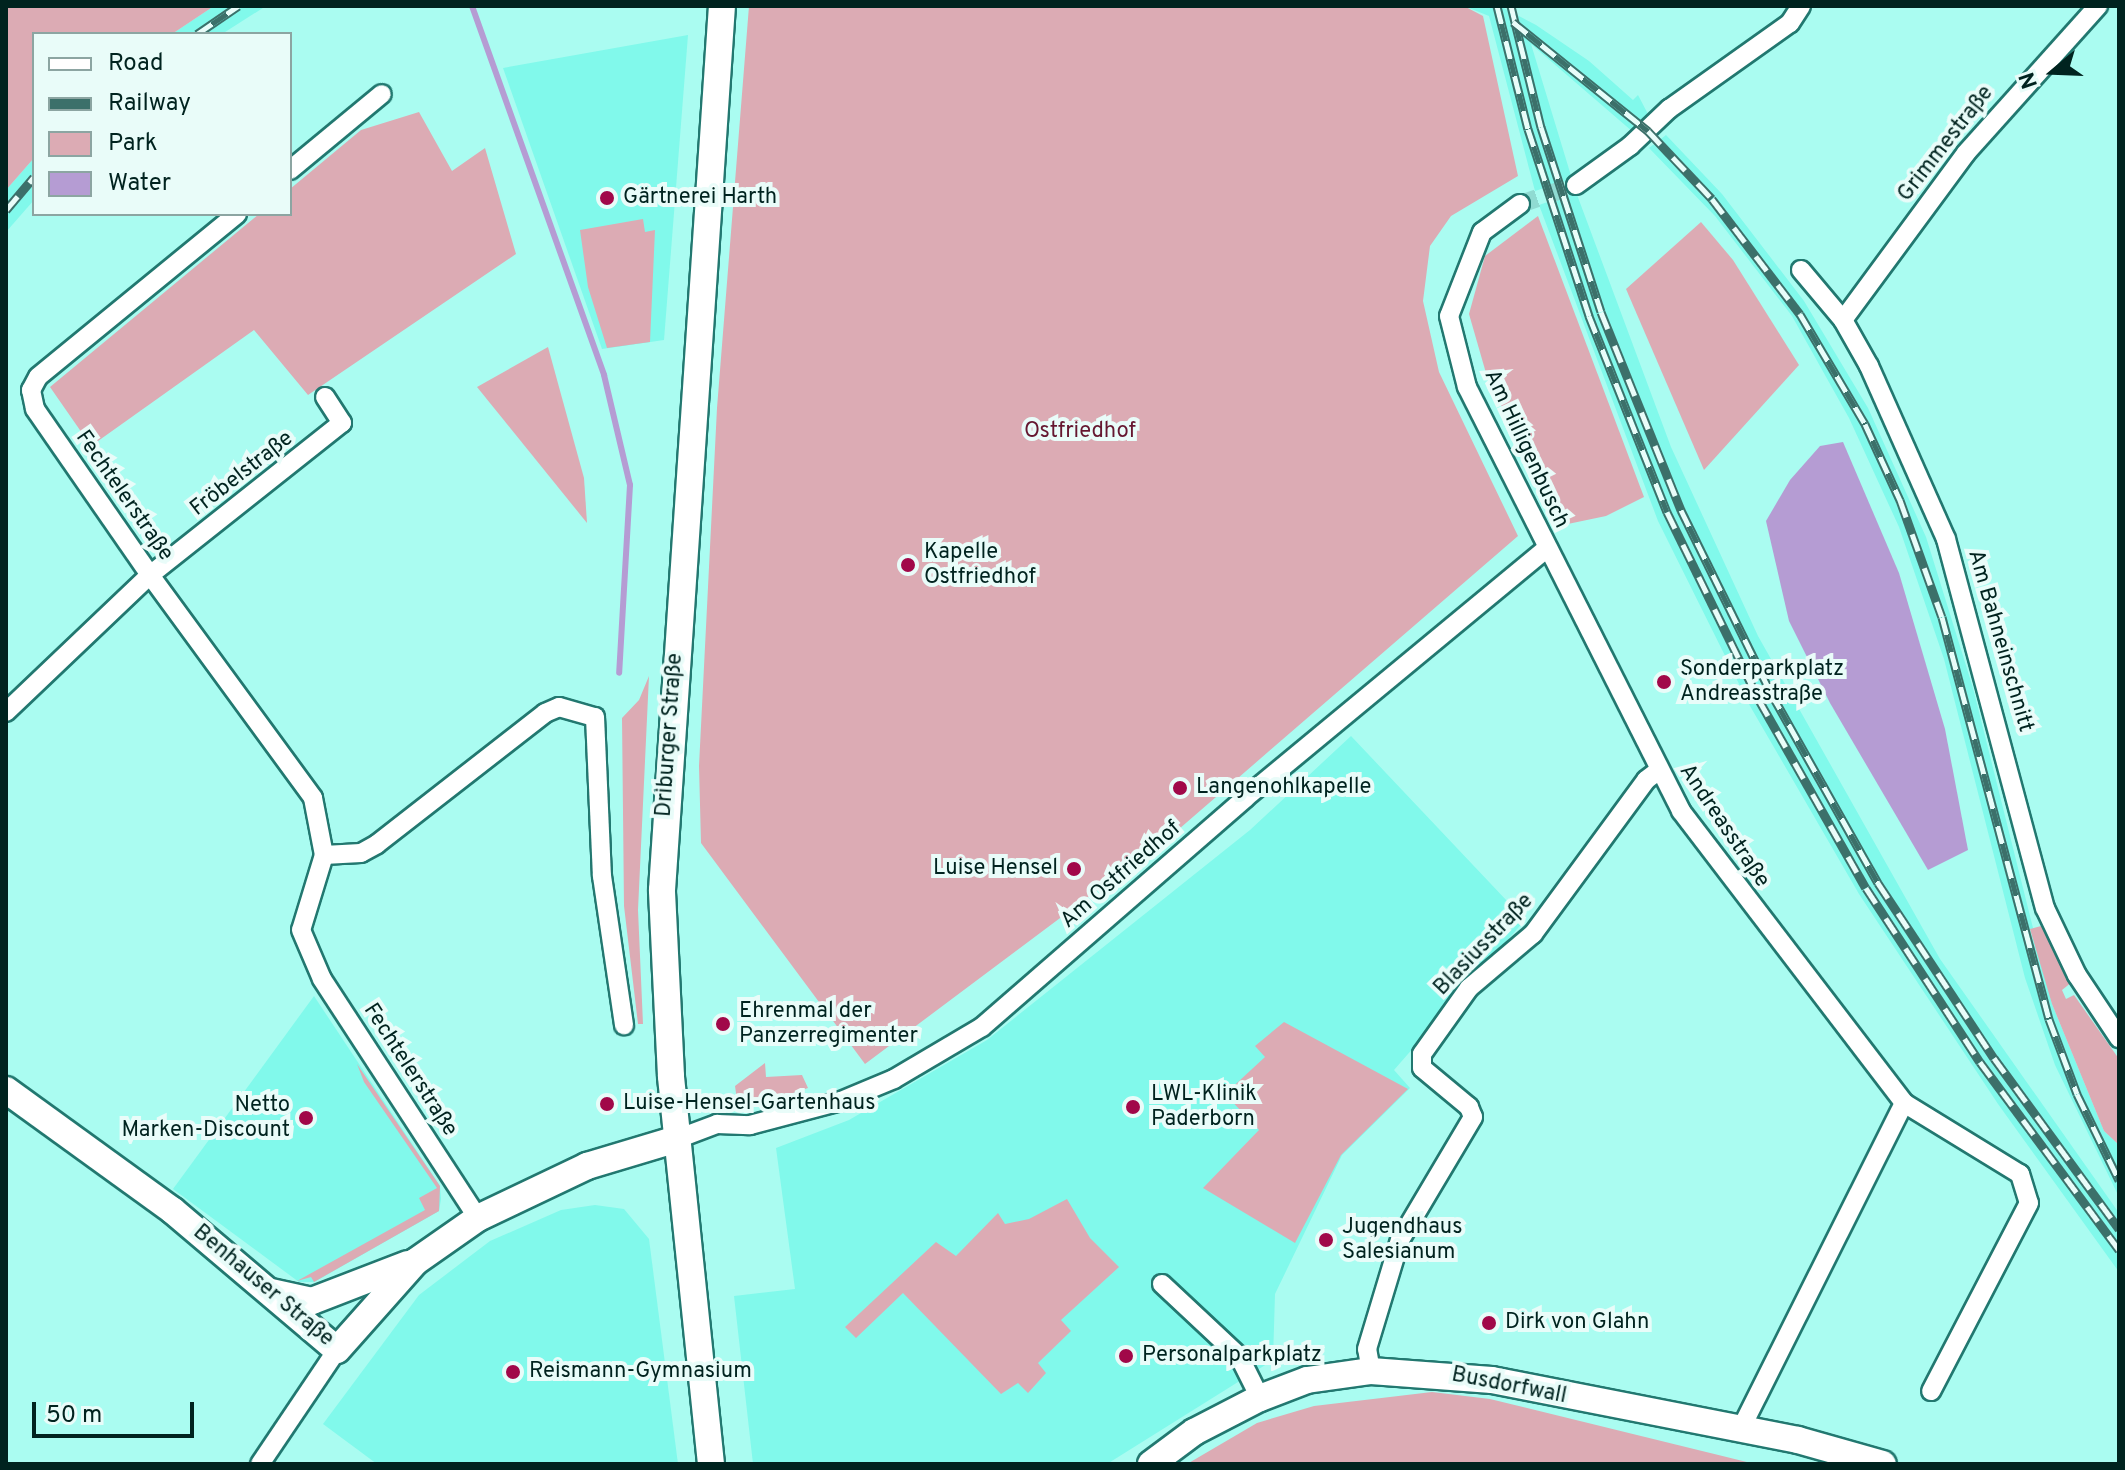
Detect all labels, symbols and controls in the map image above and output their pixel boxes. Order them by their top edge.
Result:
legend [32,32,292,216]
north arrow [2013,32,2093,112]
text: Road [108,49,164,79]
text: N [2015,68,2045,92]
street label: Grimmestraße [1893,81,1999,207]
text: Railway [108,89,191,119]
text: Park [108,129,158,159]
text: Water [108,169,171,199]
place label: Gärtnerei Harth [623,185,777,211]
marker: Gärtnerei Harth [598,189,616,207]
street label: Am Hilligenbusch [1478,366,1574,532]
park label: Ostfriedhof [1024,419,1136,445]
street label: Fechtelerstraße [69,426,179,566]
street label: Fröbelstraße [185,426,299,522]
place label: Kapelle Ostfriedhof [924,539,1036,590]
street label: Am Bahneinschnitt [1961,547,2039,735]
marker: Kapelle Ostfriedhof [899,556,917,574]
street label: Driburger Straße [651,652,689,818]
place label: Sonderparkplatz Andreasstraße [1680,656,1844,708]
marker: Sonderparkplatz Andreasstraße [1655,673,1673,691]
street label: Andreasstraße [1673,759,1775,893]
place label: Langenohlkapelle [1196,775,1371,801]
marker: Langenohlkapelle [1171,779,1189,797]
street label: Am Ostfriedhof [1056,816,1186,934]
place label: Luise Hensel [933,856,1058,882]
marker: Luise Hensel [1065,860,1083,878]
street label: Blasiusstraße [1429,889,1539,1001]
place label: Ehrenmal der Panzerregimenter [739,998,918,1050]
street label: Fechtelerstraße [357,999,463,1141]
marker: Ehrenmal der Panzerregimenter [714,1015,732,1033]
place label: LWL-Klinik Paderborn [1151,1081,1257,1132]
place label: Luise-Hensel-Gartenhaus [623,1091,876,1117]
place label: Netto Marken-Discount [122,1092,290,1144]
marker: Luise-Hensel-Gartenhaus [598,1095,616,1113]
marker: LWL-Klinik Paderborn [1122,1096,1144,1118]
marker: Netto Marken-Discount [297,1109,315,1127]
place label: Jugendhaus Salesianum [1342,1214,1462,1266]
street label: Benhauser Straße [187,1219,339,1353]
marker: Jugendhaus Salesianum [1317,1231,1335,1249]
place label: Dirk von Glahn [1505,1310,1649,1336]
marker: Dirk von Glahn [1480,1314,1498,1332]
place label: Personalparkplatz [1142,1343,1322,1369]
marker: Personalparkplatz [1117,1347,1135,1365]
place label: Reismann-Gymnasium [529,1359,752,1385]
street label: Busdorfwall [1449,1362,1569,1410]
marker: Reismann-Gymnasium [504,1363,522,1381]
scale bar [36,1386,198,1436]
text: 50 m [46,1401,102,1431]

